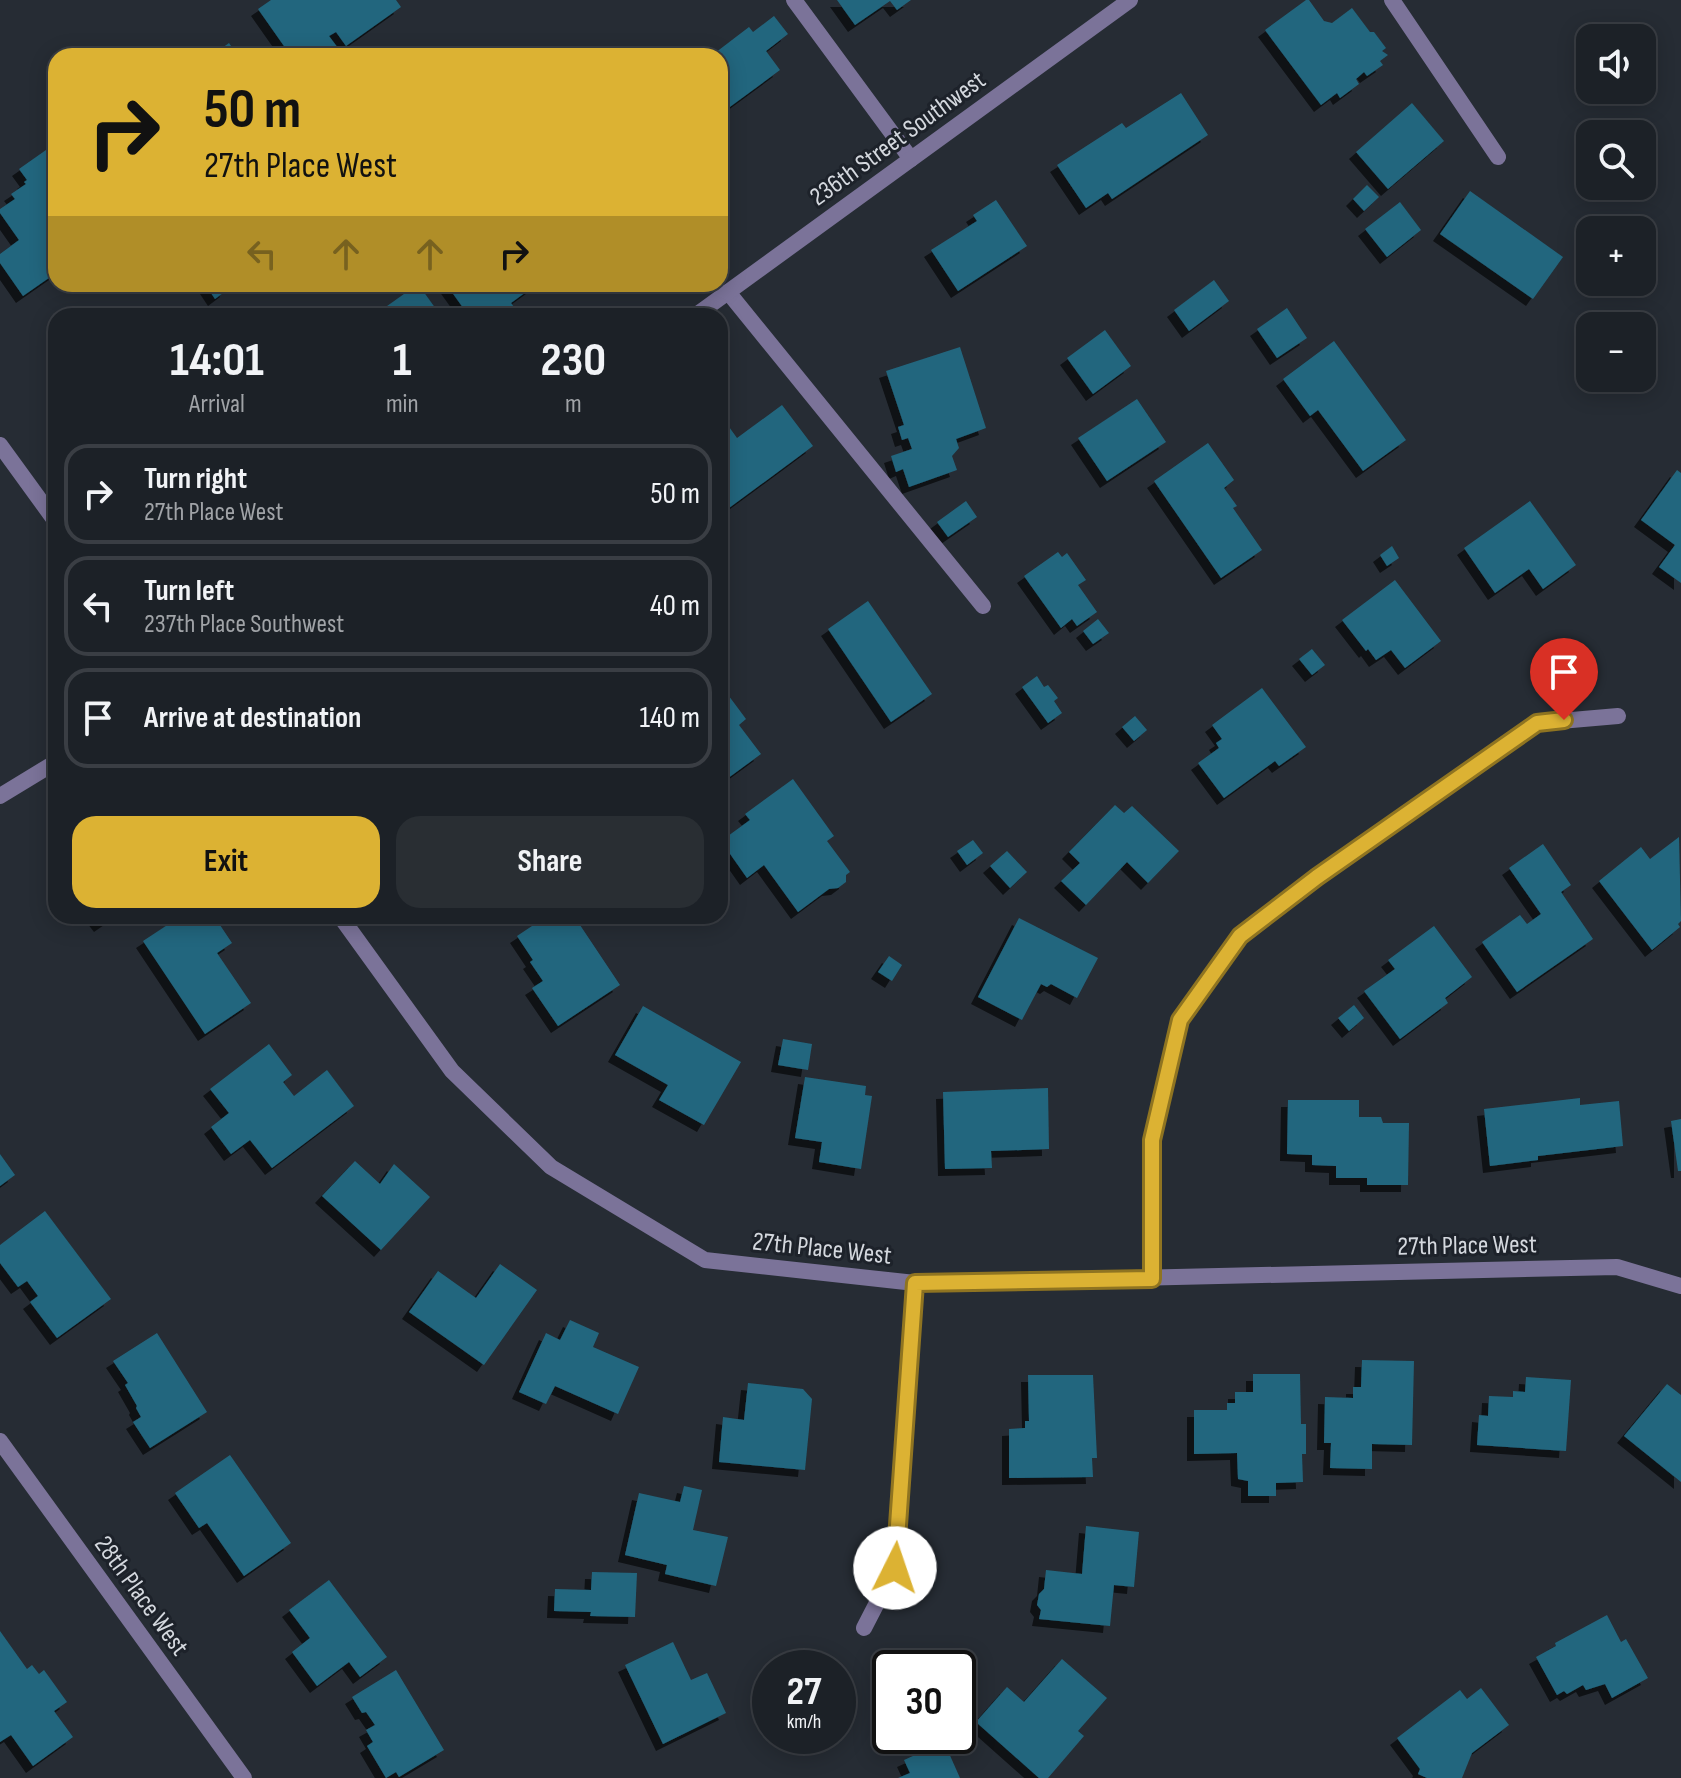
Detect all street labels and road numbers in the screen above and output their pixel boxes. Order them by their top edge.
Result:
street label: 236th Street Southwest [804,65,992,213]
street label: 27th Place West [751,1226,893,1272]
street label: 27th Place West [1397,1229,1537,1263]
street label: 28th Place West [87,1530,195,1662]

